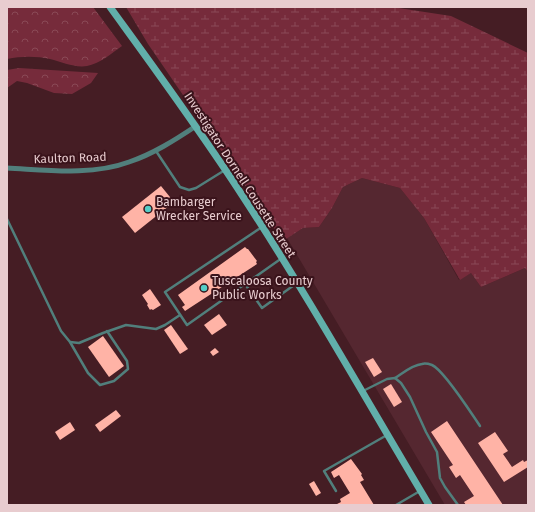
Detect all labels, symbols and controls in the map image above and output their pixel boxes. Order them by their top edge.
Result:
street label: Investigator Dornell Cousette Street [181,90,299,261]
street label: Kaulton Road [33,150,107,166]
place label: Bambarger Wrecker Service [156,195,242,223]
marker: Bambarger Wrecker Service [143,204,153,214]
place label: Tuscaloosa County Public Works [212,274,313,302]
marker: Tuscaloosa County Public Works [199,283,209,293]

